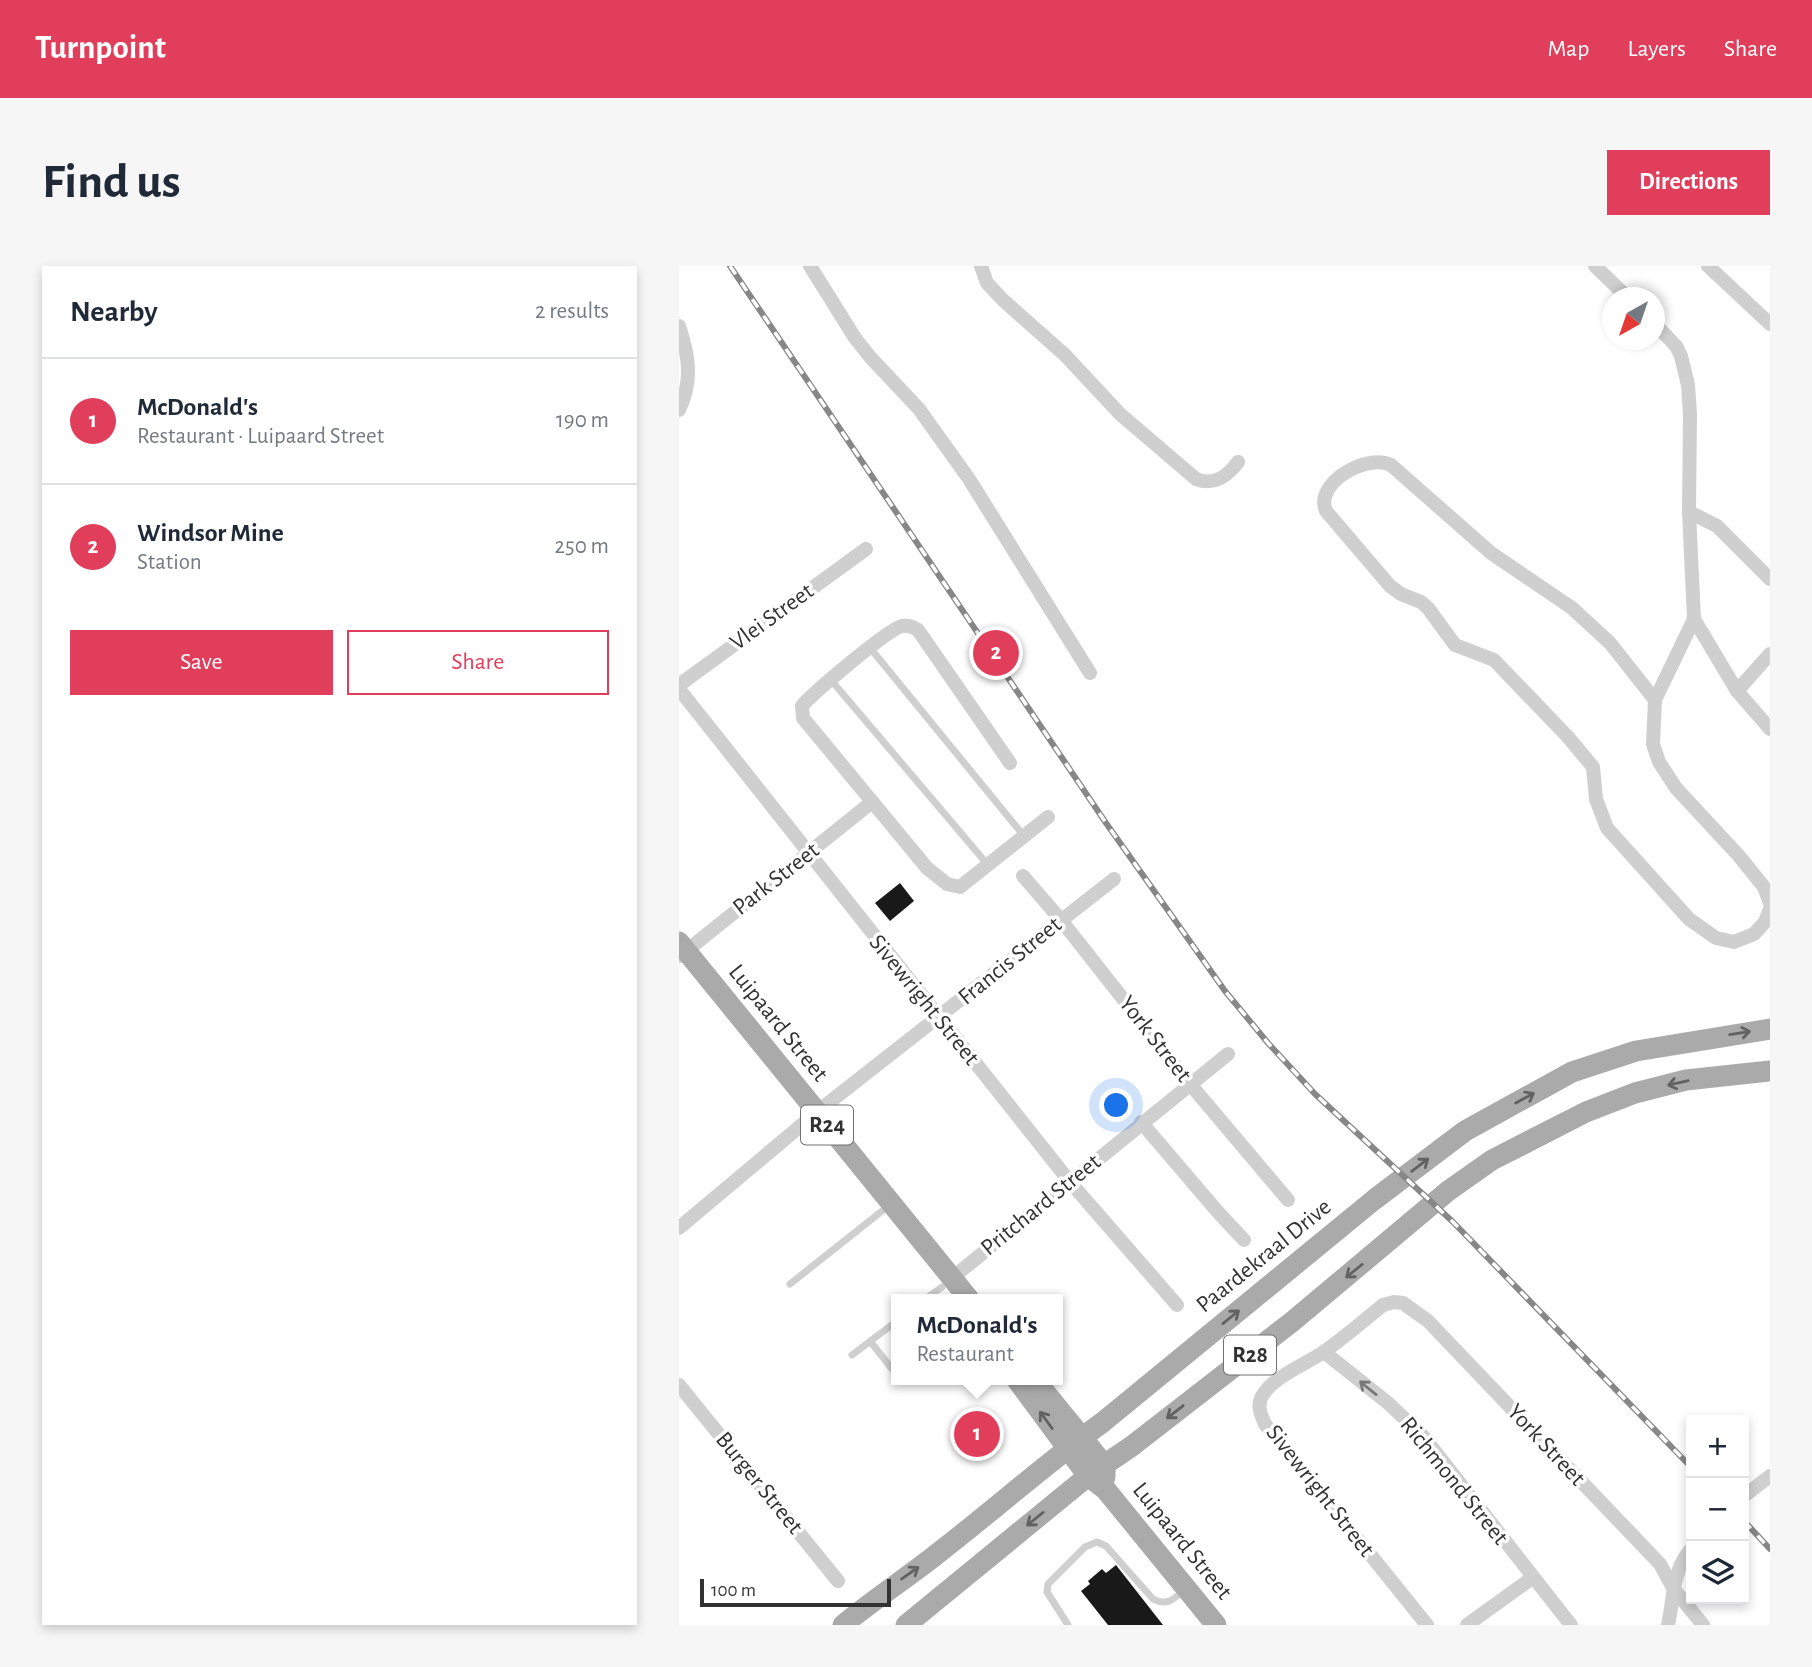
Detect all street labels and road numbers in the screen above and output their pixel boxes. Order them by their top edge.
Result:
street label: Vlei Street [726,579,818,655]
street label: Park Street [728,838,824,920]
street label: Francis Street [954,912,1066,1010]
street label: Sivewright Street [864,930,984,1070]
street label: Luipaard Street [724,960,832,1086]
street label: York Street [1114,991,1196,1087]
road number: R24 [801,1105,853,1144]
street label: Pritchard Street [977,1149,1106,1260]
street label: Paardekraal Drive [1192,1195,1336,1317]
road number: R28 [1224,1336,1276,1374]
street label: York Street [1502,1400,1590,1491]
street label: Richmond Street [1395,1413,1513,1550]
street label: Sivewright Street [1261,1421,1379,1562]
street label: Burger Street [711,1427,807,1539]
street label: Luipaard Street [1128,1478,1236,1604]

